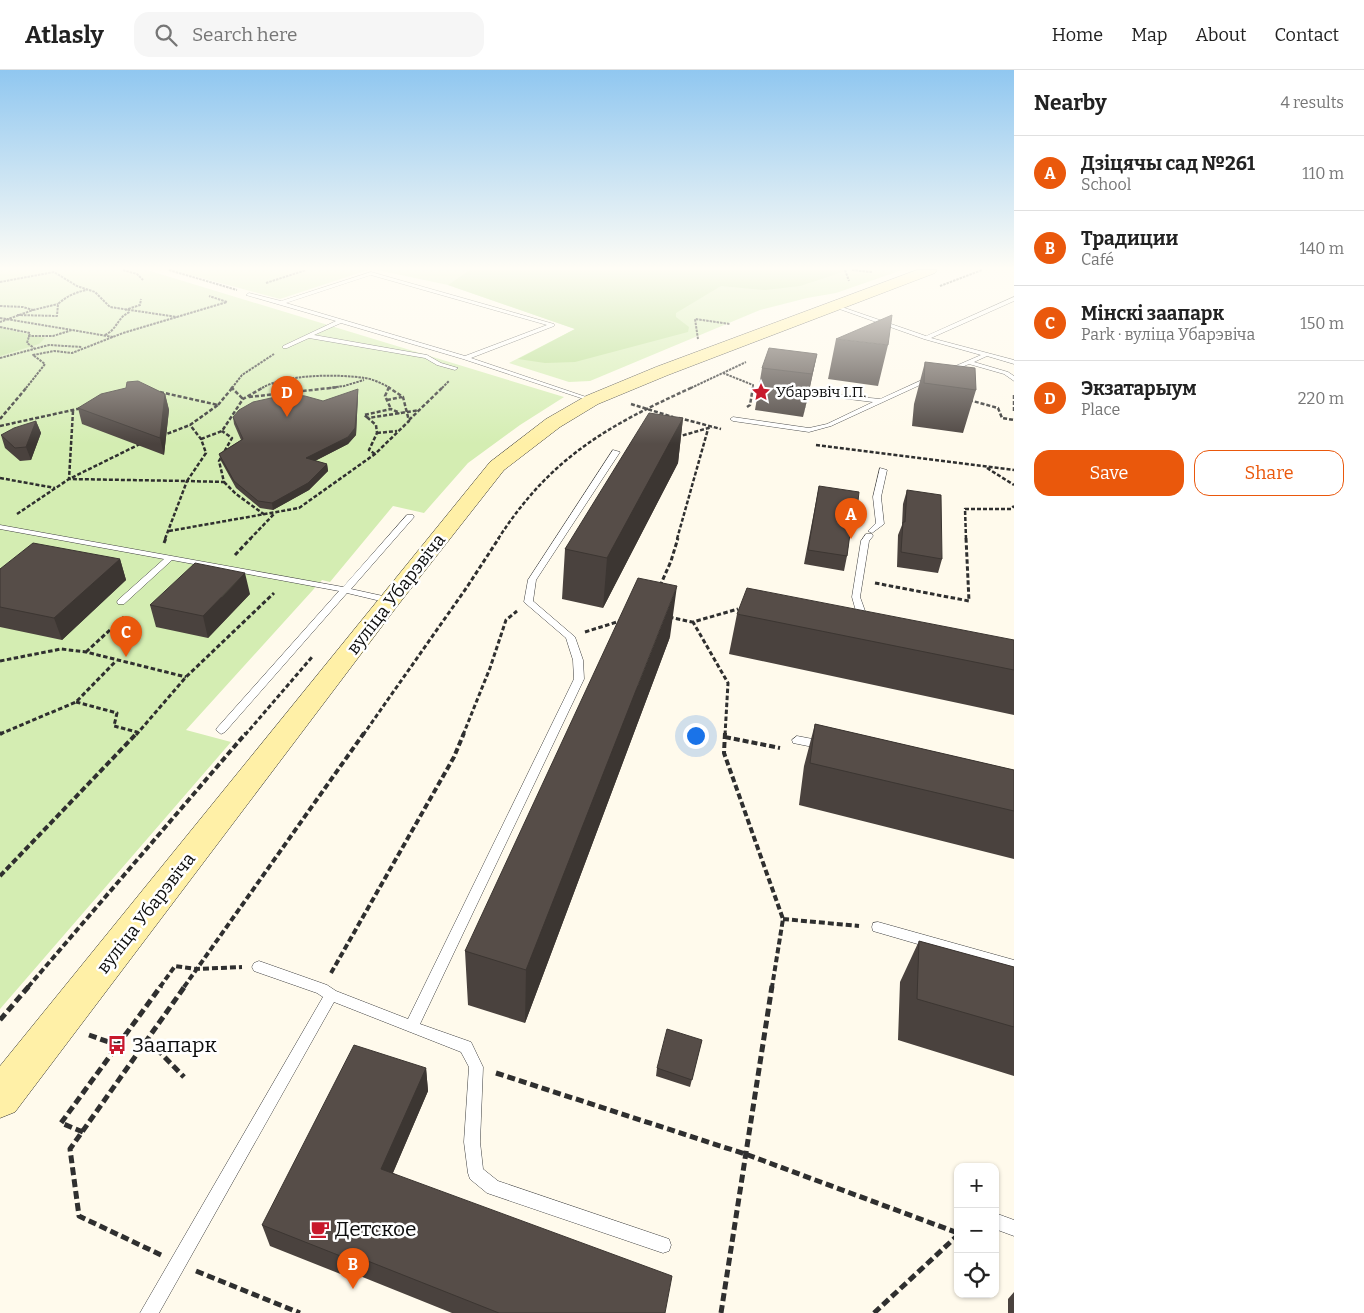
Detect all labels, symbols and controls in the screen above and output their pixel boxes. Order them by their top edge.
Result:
search box [134,12,484,57]
text: Atlasly [25,21,104,49]
icon: search [152,21,180,49]
text: Search here [192,23,297,46]
text: Home [1052,24,1103,46]
text: Map [1131,24,1167,46]
text: About [1195,24,1246,46]
text: Contact [1274,24,1339,46]
text: Nearby [1034,90,1107,116]
text: 4 results [1281,93,1344,112]
text: Дзіцячы сад №261 [1081,152,1255,175]
text: A [1044,164,1056,183]
text: 110 m [1302,164,1344,183]
text: School [1081,175,1131,194]
text: Традиции [1081,227,1178,250]
text: B [1045,239,1055,258]
text: 140 m [1299,239,1344,258]
text: Café [1081,250,1114,269]
text: Мінскі заапарк [1081,302,1224,325]
text: C [1045,314,1055,333]
text: 150 m [1300,314,1344,333]
text: Park · вуліца Убарэвіча [1081,325,1255,344]
pin: D [271,376,303,417]
text: Экзатарыум [1081,377,1197,400]
place icon: Убарэвіч І.П. [750,381,772,403]
place label: Убарэвіч І.П. [776,383,867,401]
text: D [1044,389,1056,408]
text: 220 m [1298,389,1344,408]
text: Place [1081,400,1120,419]
button: Save [1034,450,1184,496]
button: Share [1194,450,1344,496]
pin: A [835,498,867,539]
street label: вуліца Убарэвіча [342,529,450,659]
pin: C [110,616,142,657]
your location [683,723,709,749]
street label: вуліца Убарэвіча [92,848,200,978]
place label: Заапарк [132,1032,218,1058]
bus stop icon: Заапарк [106,1034,128,1056]
map controls [954,1163,999,1298]
button: + [954,1163,999,1208]
button: − [954,1208,999,1253]
place label: Детское [335,1216,417,1242]
cafe icon: Детское [309,1218,331,1240]
pin: B [337,1248,369,1289]
button: locate [954,1253,999,1298]

